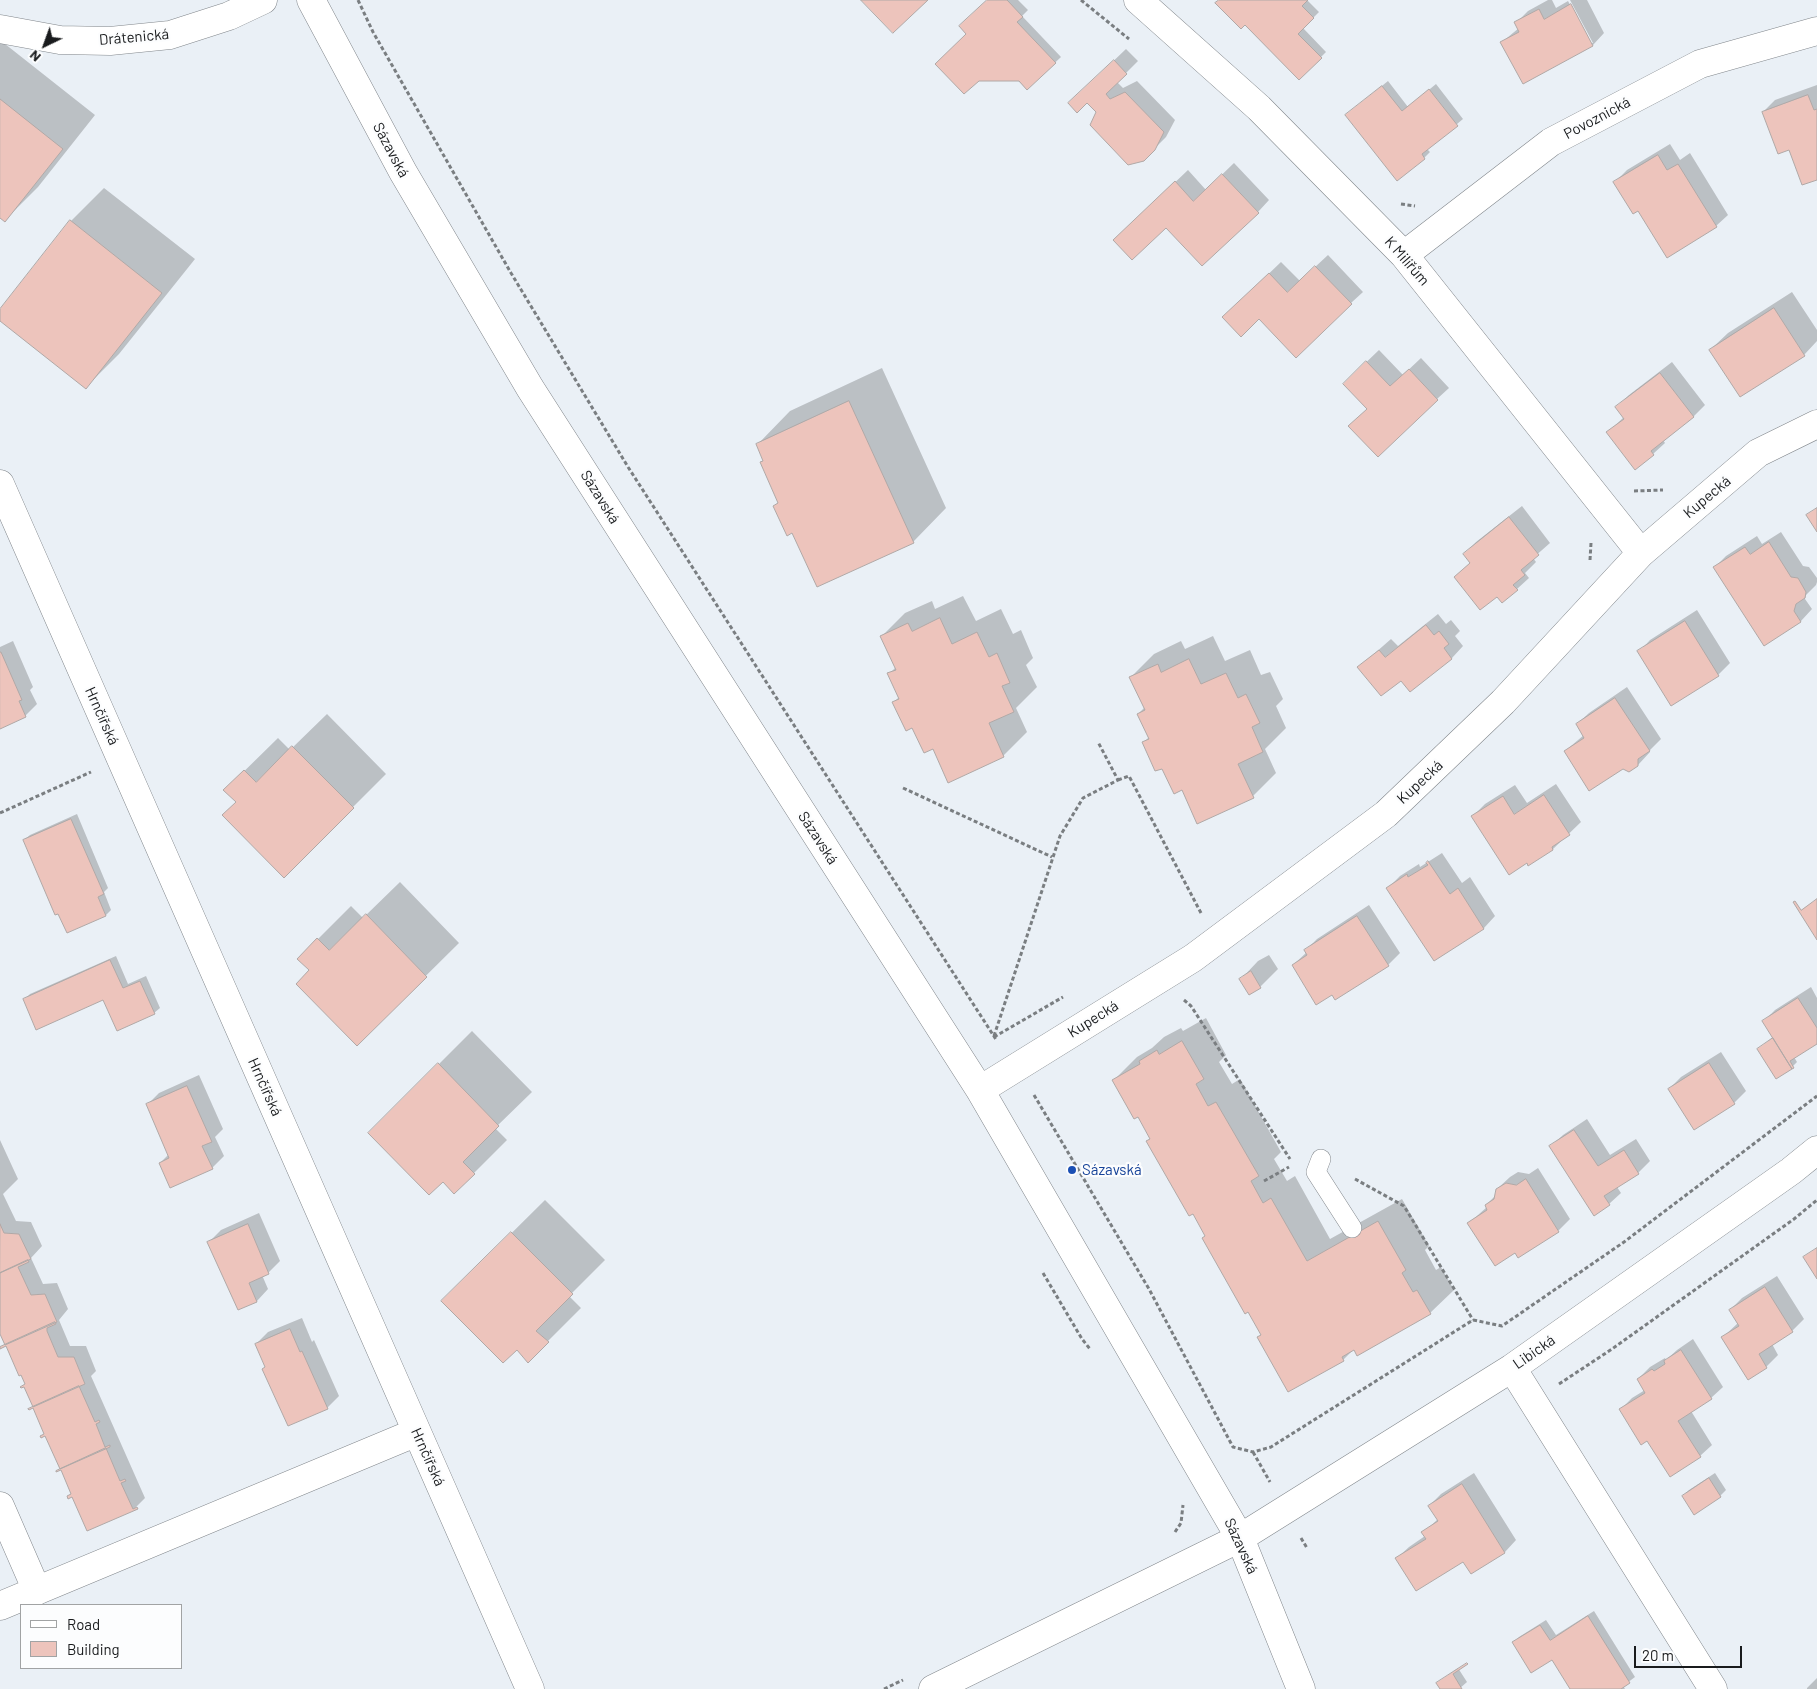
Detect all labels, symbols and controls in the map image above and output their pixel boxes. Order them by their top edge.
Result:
north arrow [20,20,70,70]
street label: Drátenická [98,25,170,49]
text: N [25,47,44,66]
street label: Povoznická [1561,93,1633,143]
street label: Sázavská [369,119,413,181]
street label: K Milířům [1381,233,1433,289]
street label: Sázavská [577,467,623,527]
street label: Kupecká [1680,472,1734,522]
street label: Hrnčířská [81,684,123,748]
street label: Kupecká [1393,756,1447,808]
street label: Sázavská [794,808,842,868]
street label: Kupecká [1064,996,1122,1042]
street label: Hrnčířská [244,1055,286,1119]
place label: Sázavská [1082,1161,1142,1179]
marker: Sázavská [1066,1164,1078,1176]
street label: Libická [1510,1331,1558,1373]
street label: Hrnčířská [407,1425,449,1489]
street label: Sázavská [1220,1515,1262,1577]
legend [20,1604,182,1669]
text: Road [67,1615,100,1633]
scale bar [1637,1636,1744,1668]
text: Building [67,1640,120,1658]
text: 20 m [1642,1646,1674,1664]

